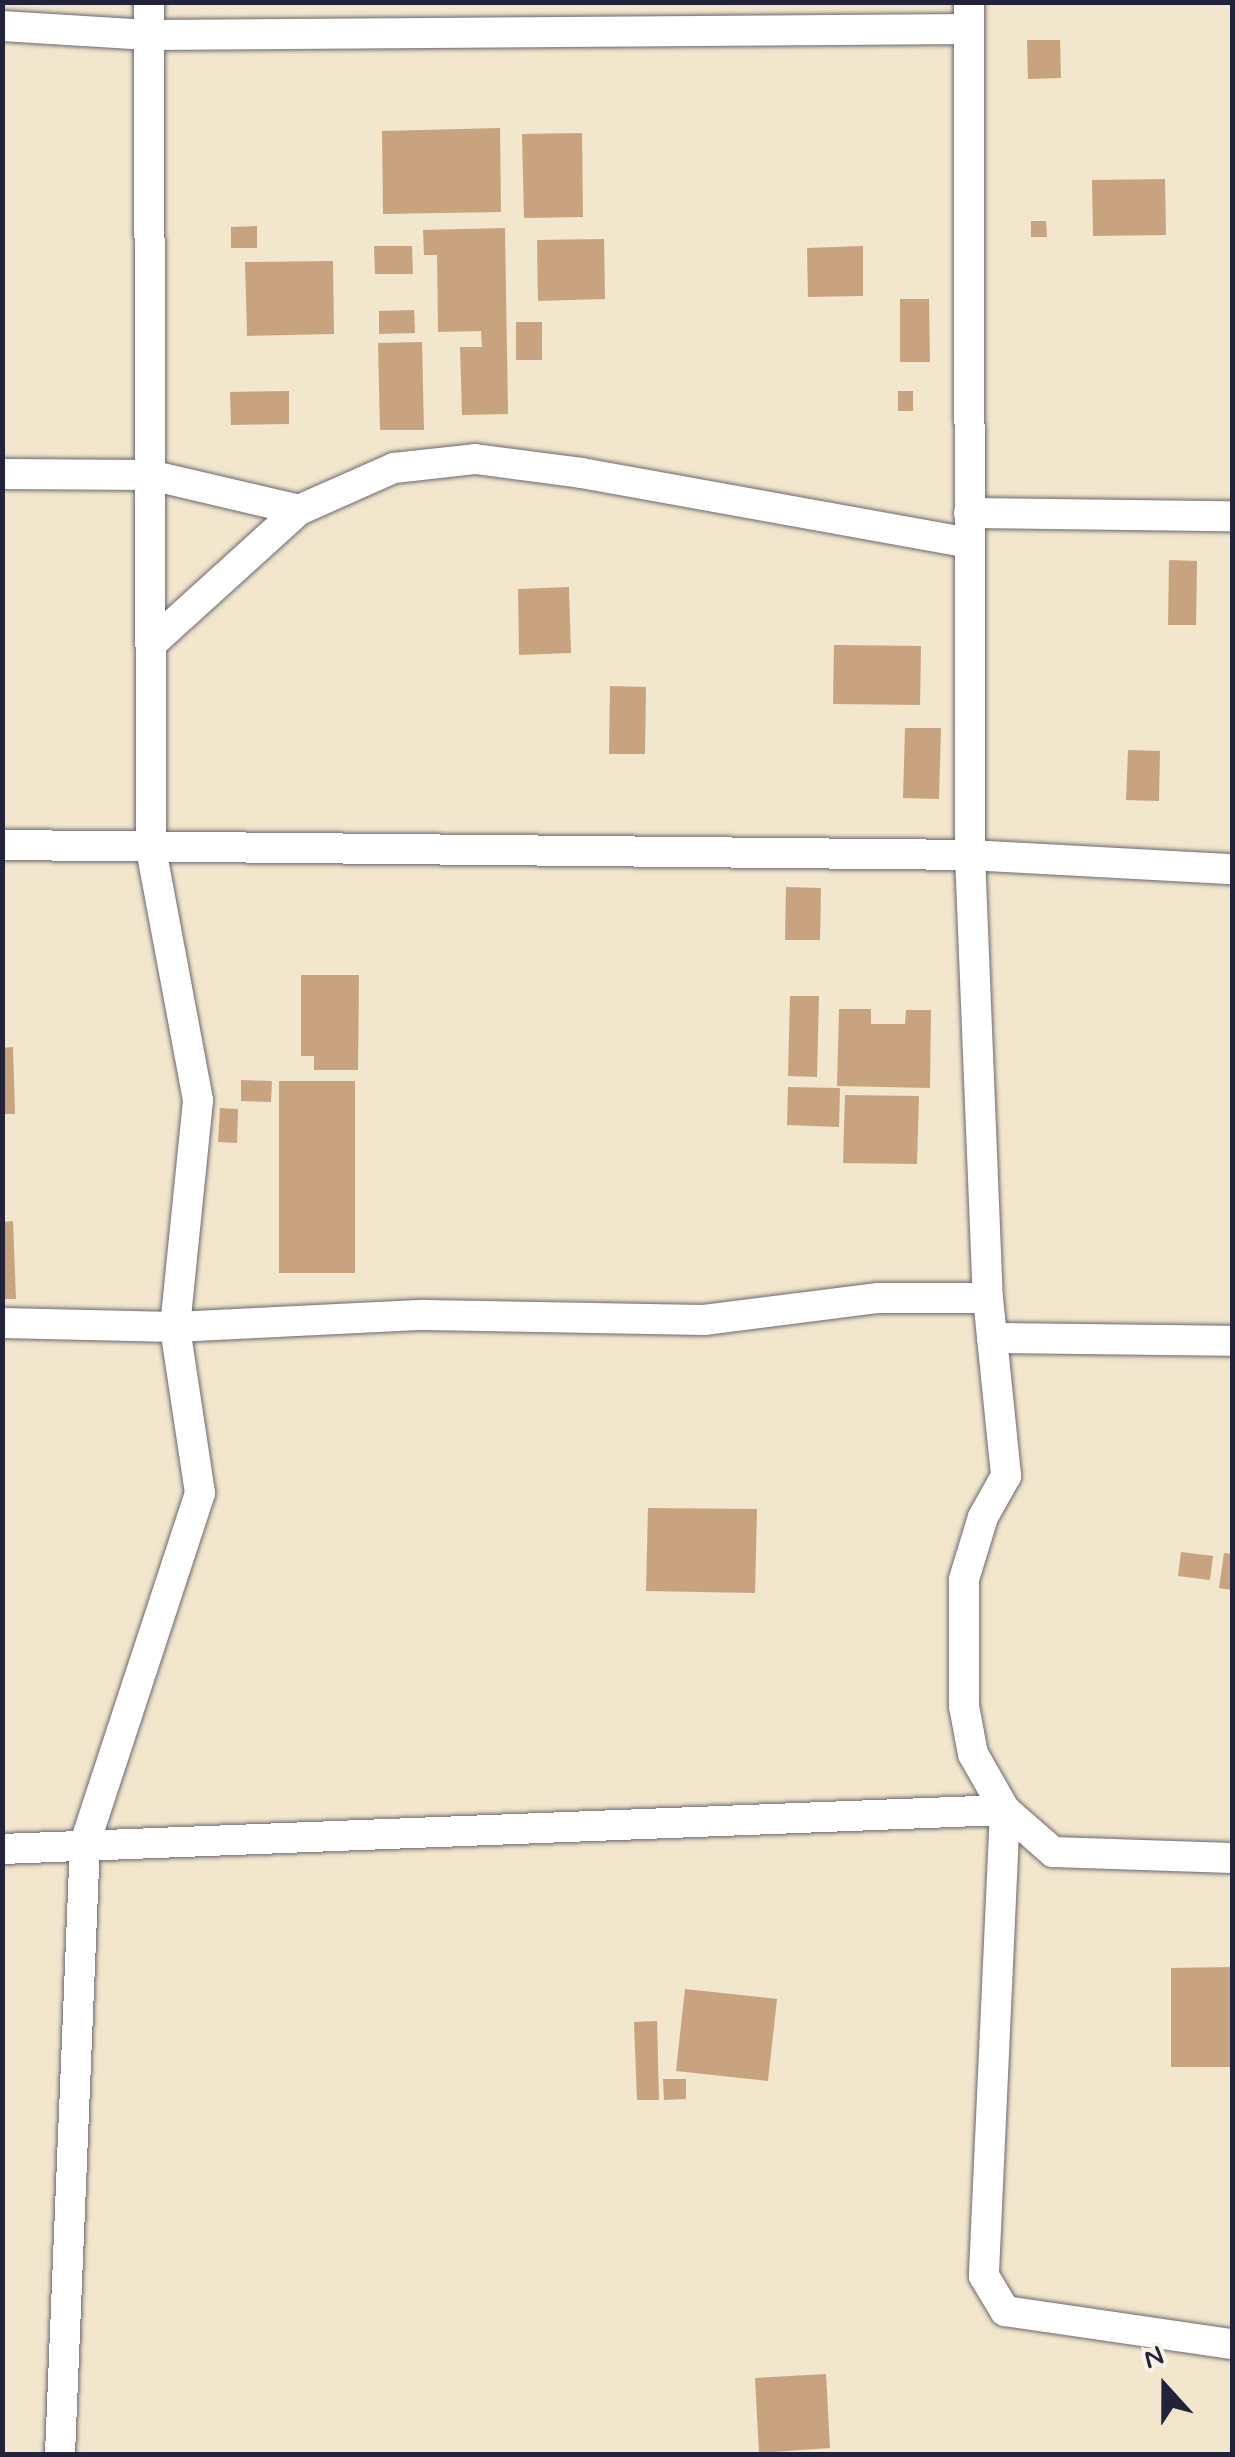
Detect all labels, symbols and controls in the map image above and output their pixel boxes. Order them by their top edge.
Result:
north arrow [1115,2337,1215,2437]
text: N [1139,2338,1169,2379]

